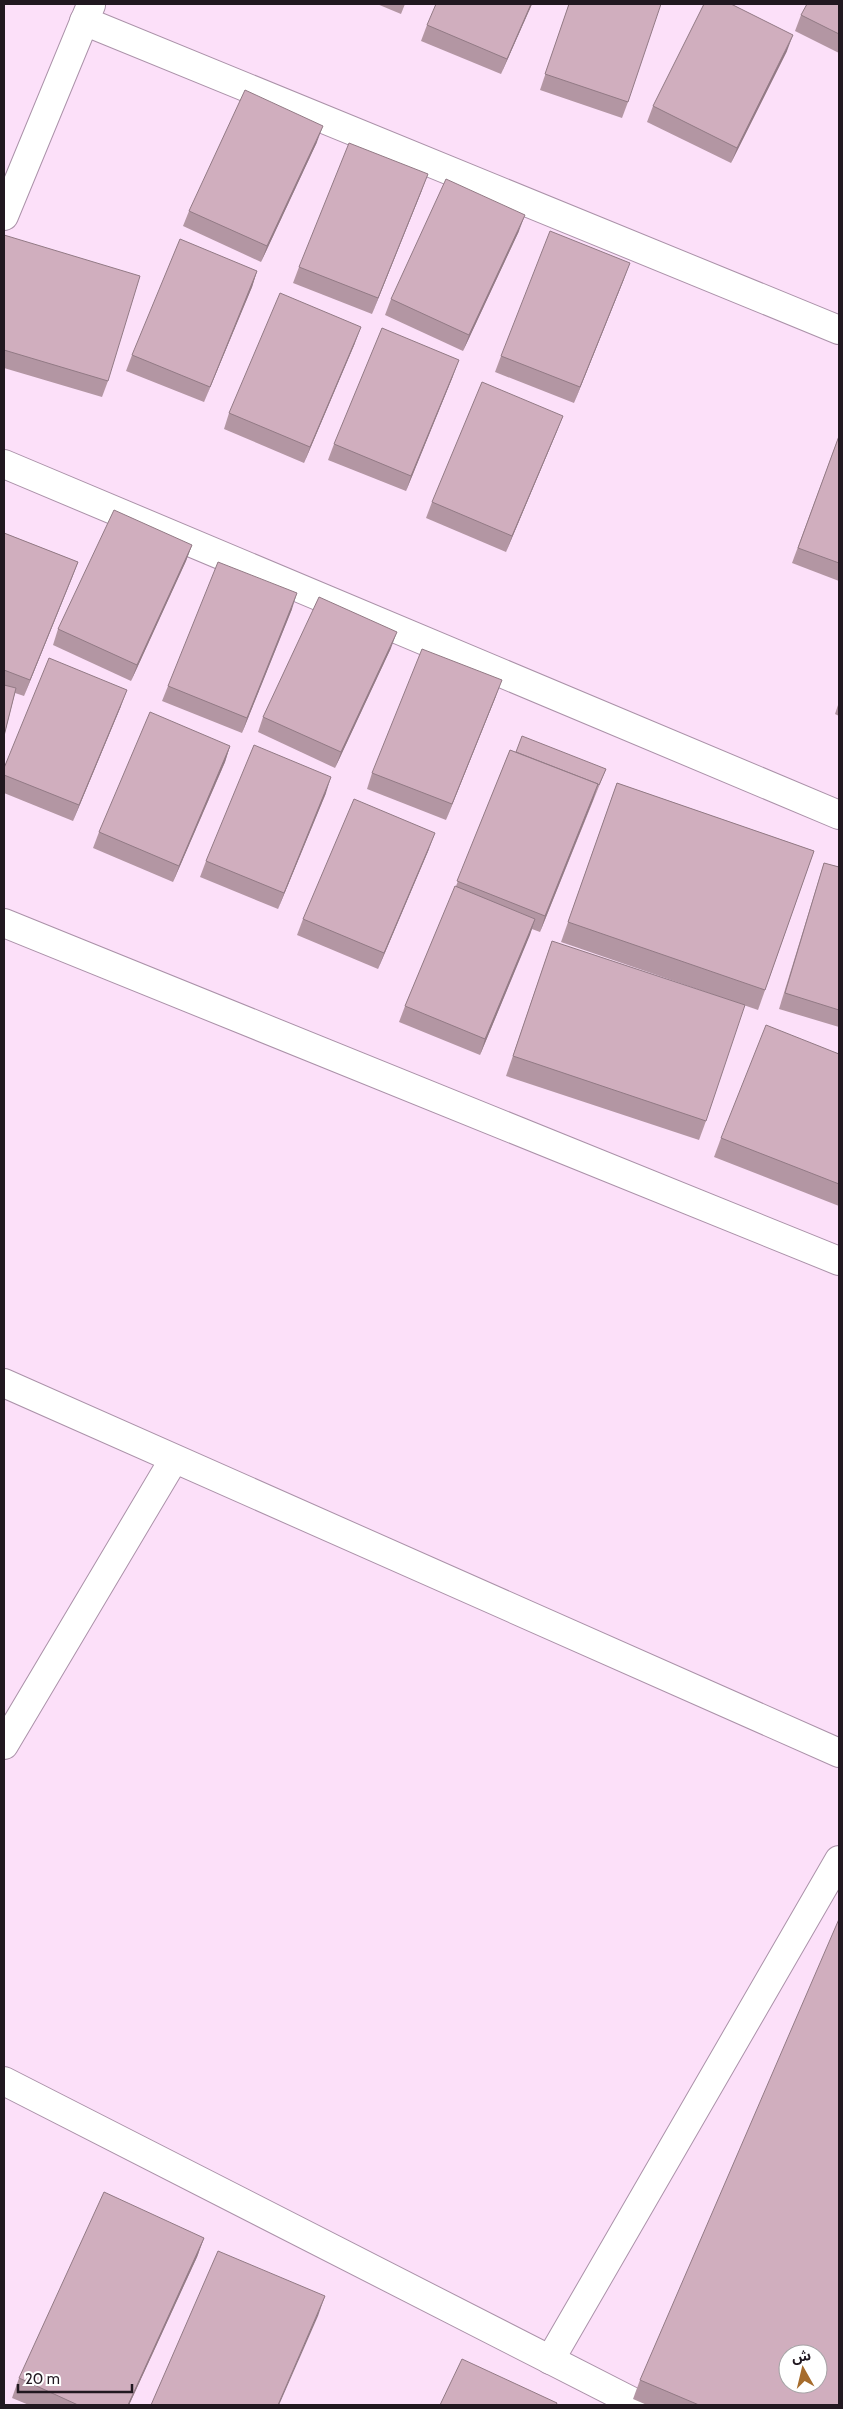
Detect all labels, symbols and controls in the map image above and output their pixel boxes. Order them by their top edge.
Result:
north arrow [778,2344,828,2394]
text: ش [790,2346,812,2366]
scale bar [18,2362,131,2394]
text: 20 m [25,2370,60,2388]

